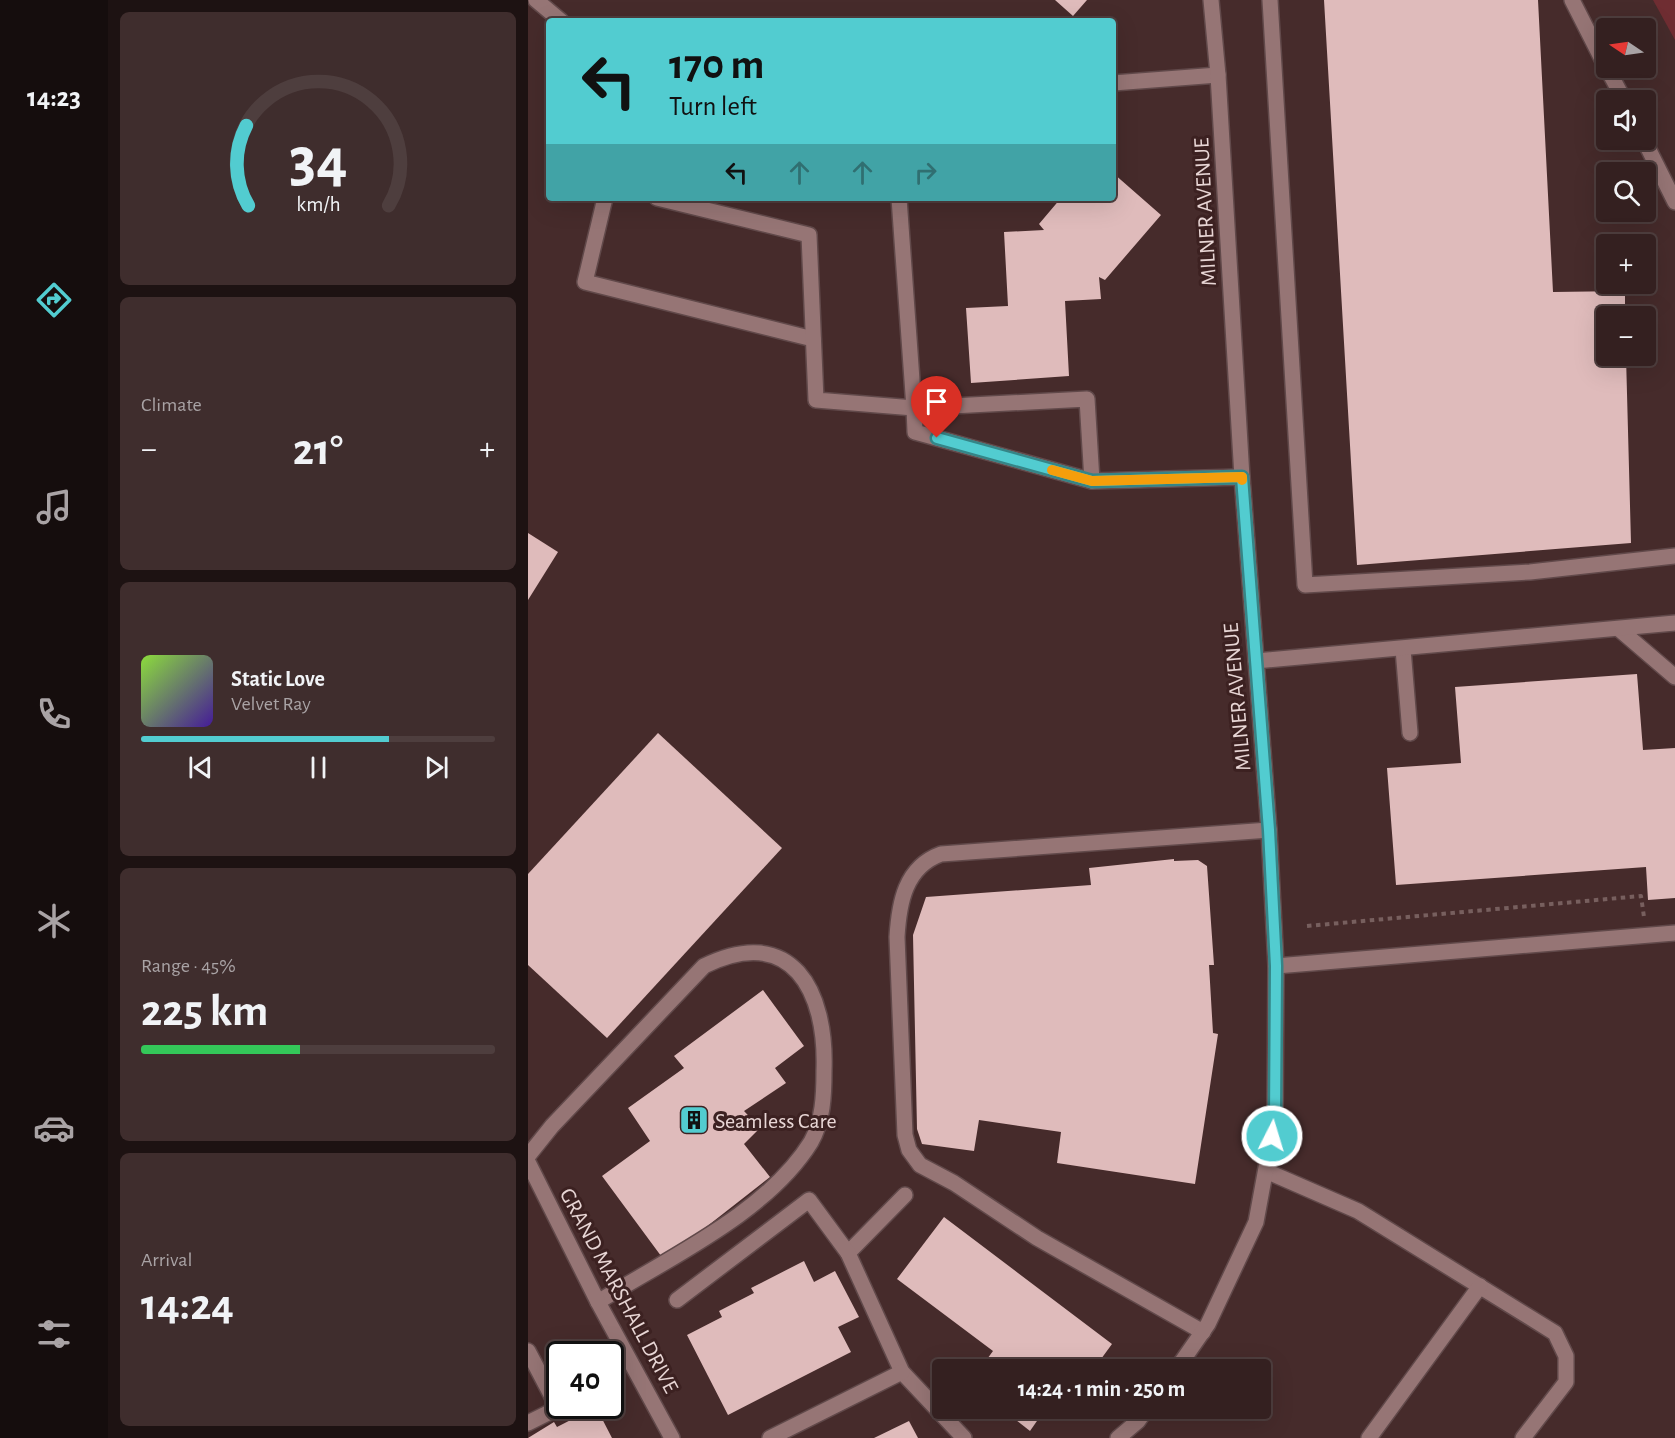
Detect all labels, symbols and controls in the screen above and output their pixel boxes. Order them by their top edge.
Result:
north arrow [1596,18,1656,78]
map controls [1596,18,1656,366]
icon: left [570,42,648,120]
text: 170 m [669,44,764,86]
text: 14:23 [27,84,81,111]
button: sound [1596,90,1656,150]
text: Turn left [669,93,757,120]
text: 34 [289,130,347,192]
street label: MILNER AVENUE [1190,137,1220,287]
icon: left [720,156,753,189]
icon: ahead [783,156,816,189]
icon: ahead [846,156,879,189]
icon: right [909,156,942,189]
button: search [1596,162,1656,222]
text: km/h [296,194,340,215]
button: + [1596,234,1656,294]
icon: directions [33,279,75,321]
button: − [1596,306,1656,366]
pin [911,376,962,438]
icon: arrive [920,385,953,418]
text: Climate [141,395,202,415]
text: 21° [293,428,343,473]
text: − [141,433,157,466]
text: + [479,433,495,466]
icon: music [33,486,75,528]
street label: MILNER AVENUE [1220,622,1254,772]
text: Static Love [231,668,325,690]
icon: phone [33,693,75,735]
text: Velvet Ray [231,694,311,714]
icon: previous [184,751,217,784]
icon: pause [302,751,335,784]
icon: next [420,751,453,784]
icon: climate [33,900,75,942]
text: Range · 45% [141,956,236,976]
text: 225 km [141,989,268,1034]
building icon: Seamless Care [678,1104,710,1136]
position arrow [1240,1104,1304,1168]
icon: car [33,1107,75,1149]
place label: Seamless Care [715,1110,837,1132]
street label: GRAND MARSHALL DRIVE [556,1185,683,1397]
text: Arrival [141,1250,192,1270]
text: 14:24 [141,1283,234,1328]
icon: filters [33,1313,75,1355]
speed limit sign: 40 [546,1341,624,1419]
text: 14:24 · 1 min · 250 m [1018,1378,1185,1400]

